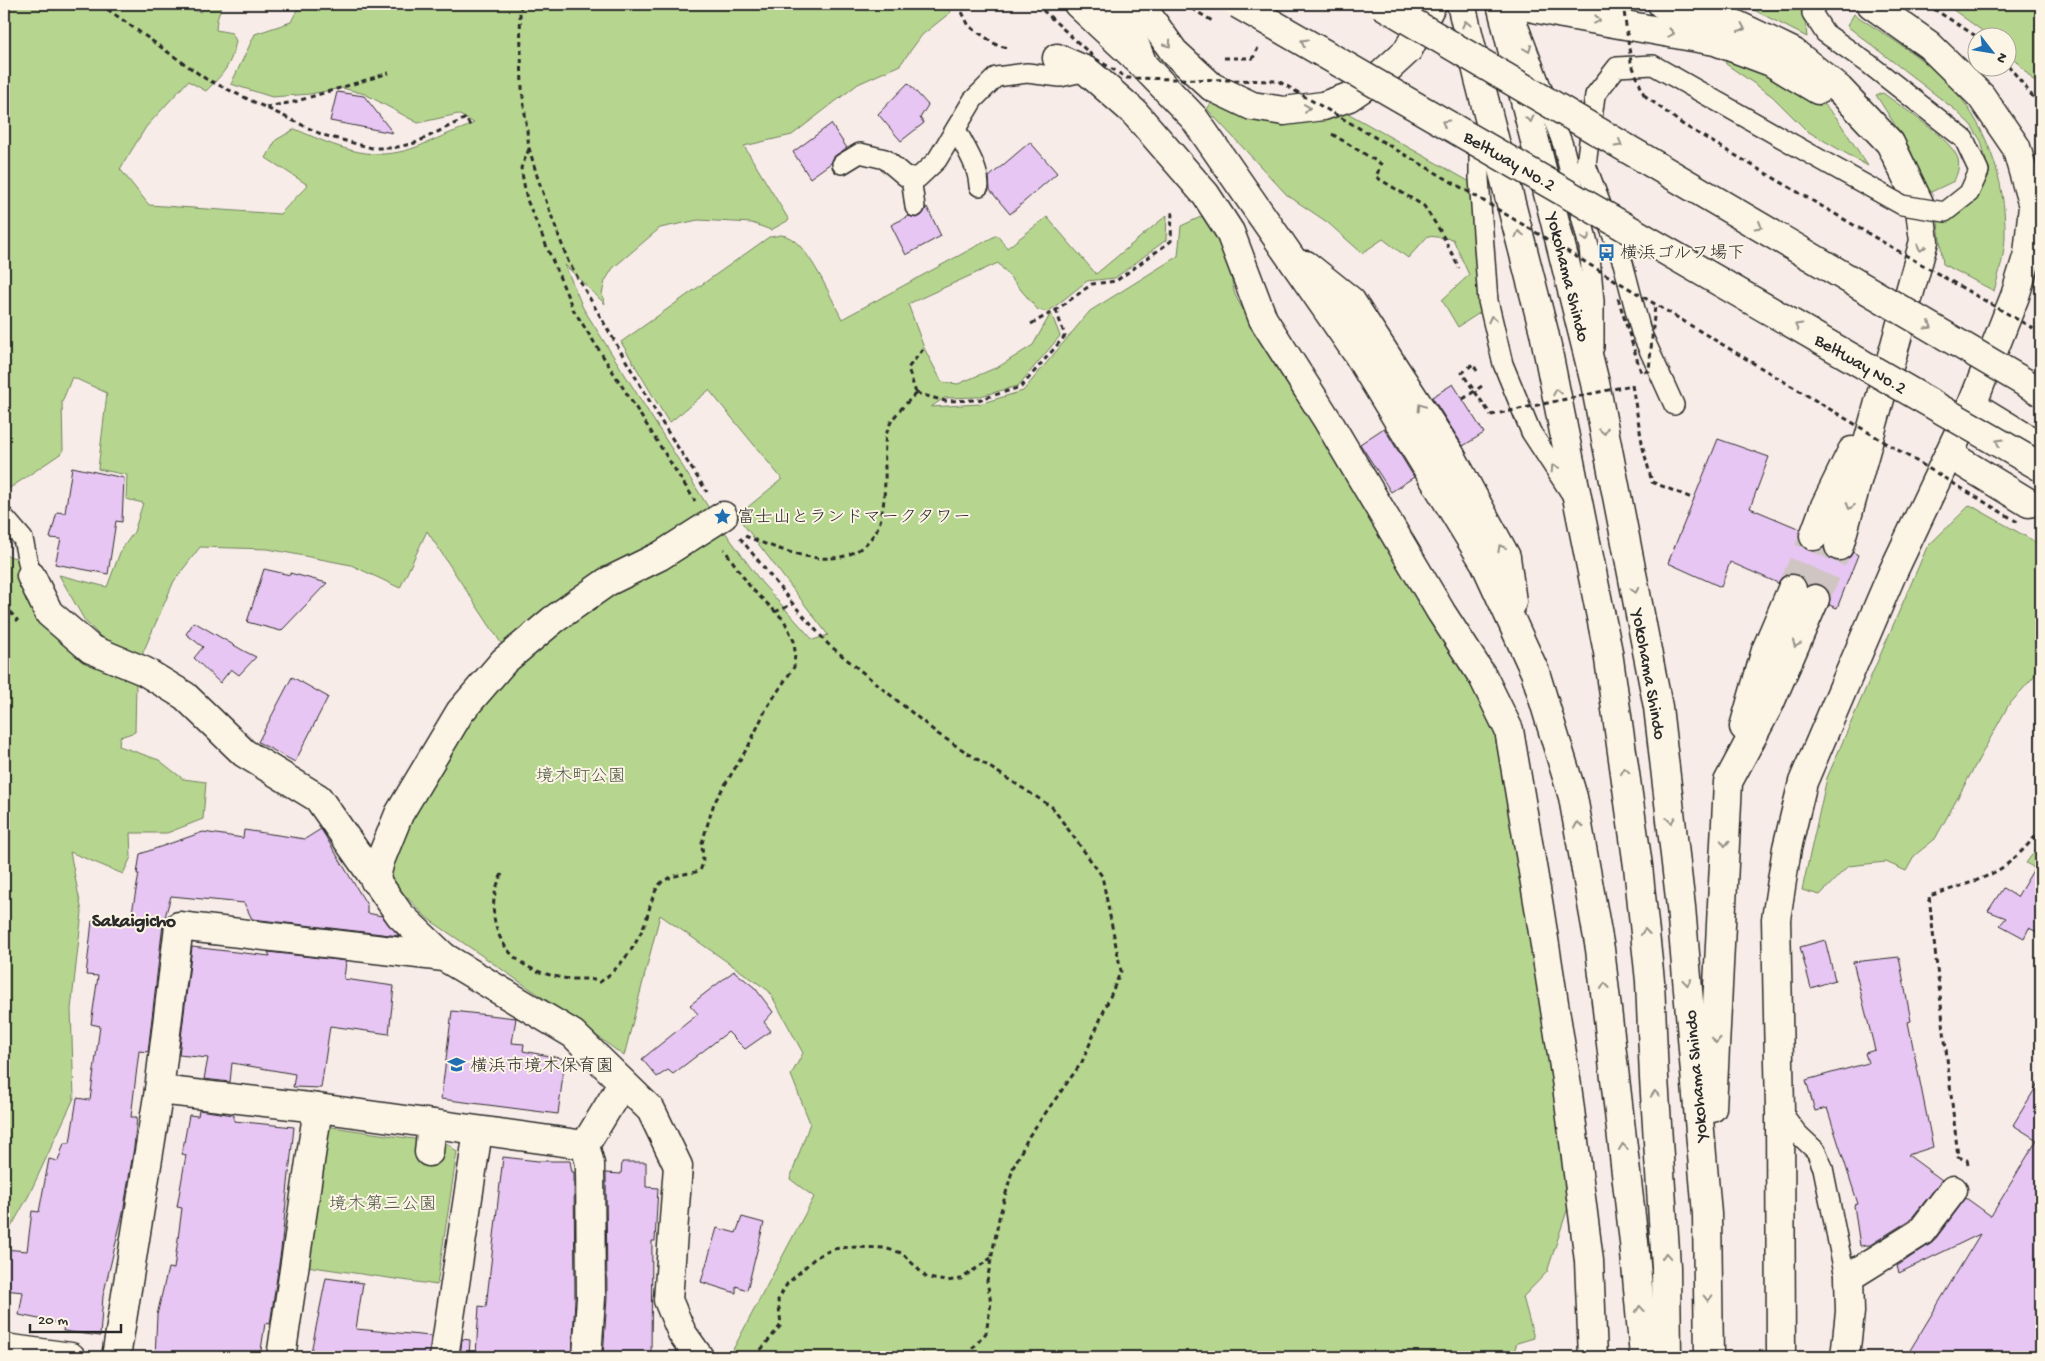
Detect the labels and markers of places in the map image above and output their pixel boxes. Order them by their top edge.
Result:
bus stop icon: 横浜ゴルフ場下 [1596,242,1616,262]
place label: 横浜ゴルフ場下 [1620,243,1745,265]
place icon: 富士山とランドマークタワー [713,506,733,526]
place label: 富士山とランドマークタワー [737,507,971,529]
school or university icon: 横浜市境木保育園 [446,1055,466,1075]
place label: 横浜市境木保育園 [470,1056,614,1078]

